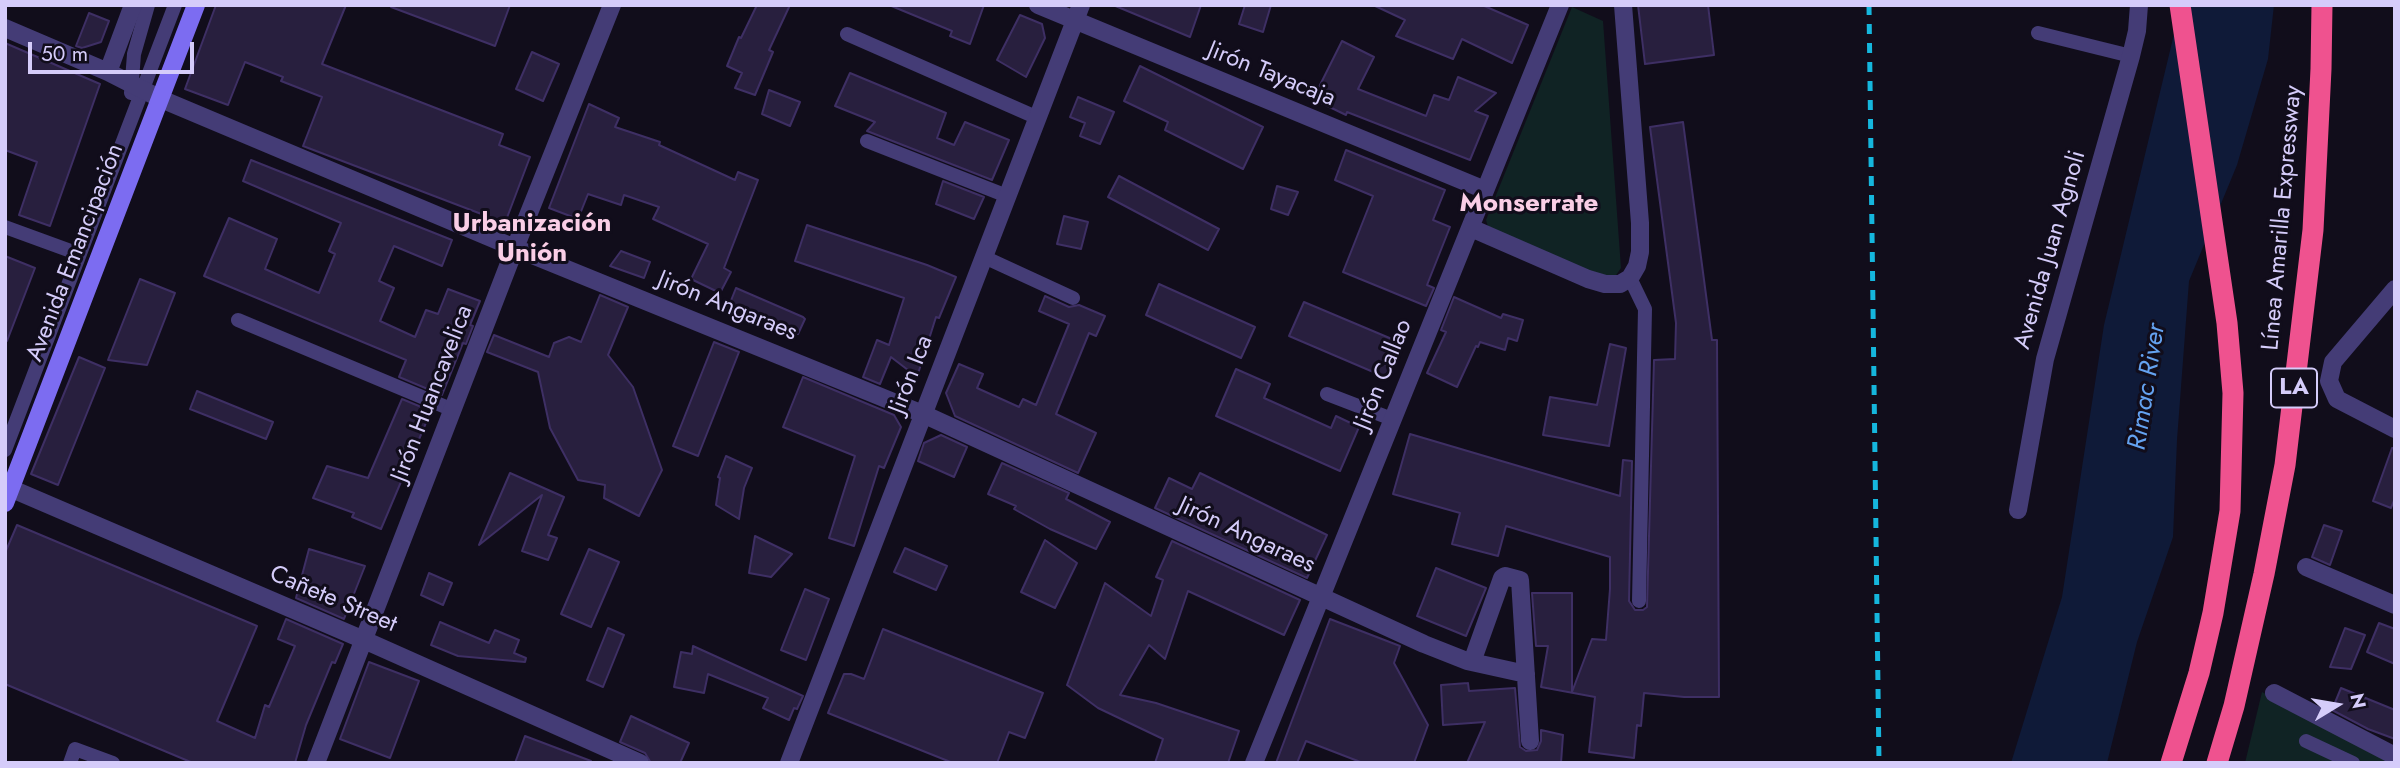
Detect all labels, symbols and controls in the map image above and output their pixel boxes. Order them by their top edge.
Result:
scale bar [32,28,198,72]
street label: Jirón Tayacaja [1203,36,1339,114]
text: 50 m [41,39,88,69]
street label: Línea Amarilla Expressway [2257,84,2309,352]
street label: Avenida Emancipación [21,140,131,366]
street label: Avenida Juan Agnoli [2009,147,2093,353]
district label: Monserrate [1460,189,1598,221]
district label: Urbanización Unión [453,209,611,270]
street label: Jirón Angaraes [653,266,801,348]
street label: Jirón Huancavelica [386,302,480,486]
street label: Jirón Callao [1349,316,1419,434]
water label: Rimac River [2123,322,2173,452]
street label: Jirón Ica [884,332,940,418]
road number: LA [2271,368,2317,408]
street label: Jirón Angaraes [1173,492,1319,580]
street label: Cañete Street [265,560,401,640]
north arrow [2302,670,2372,740]
text: N [2343,691,2373,711]

